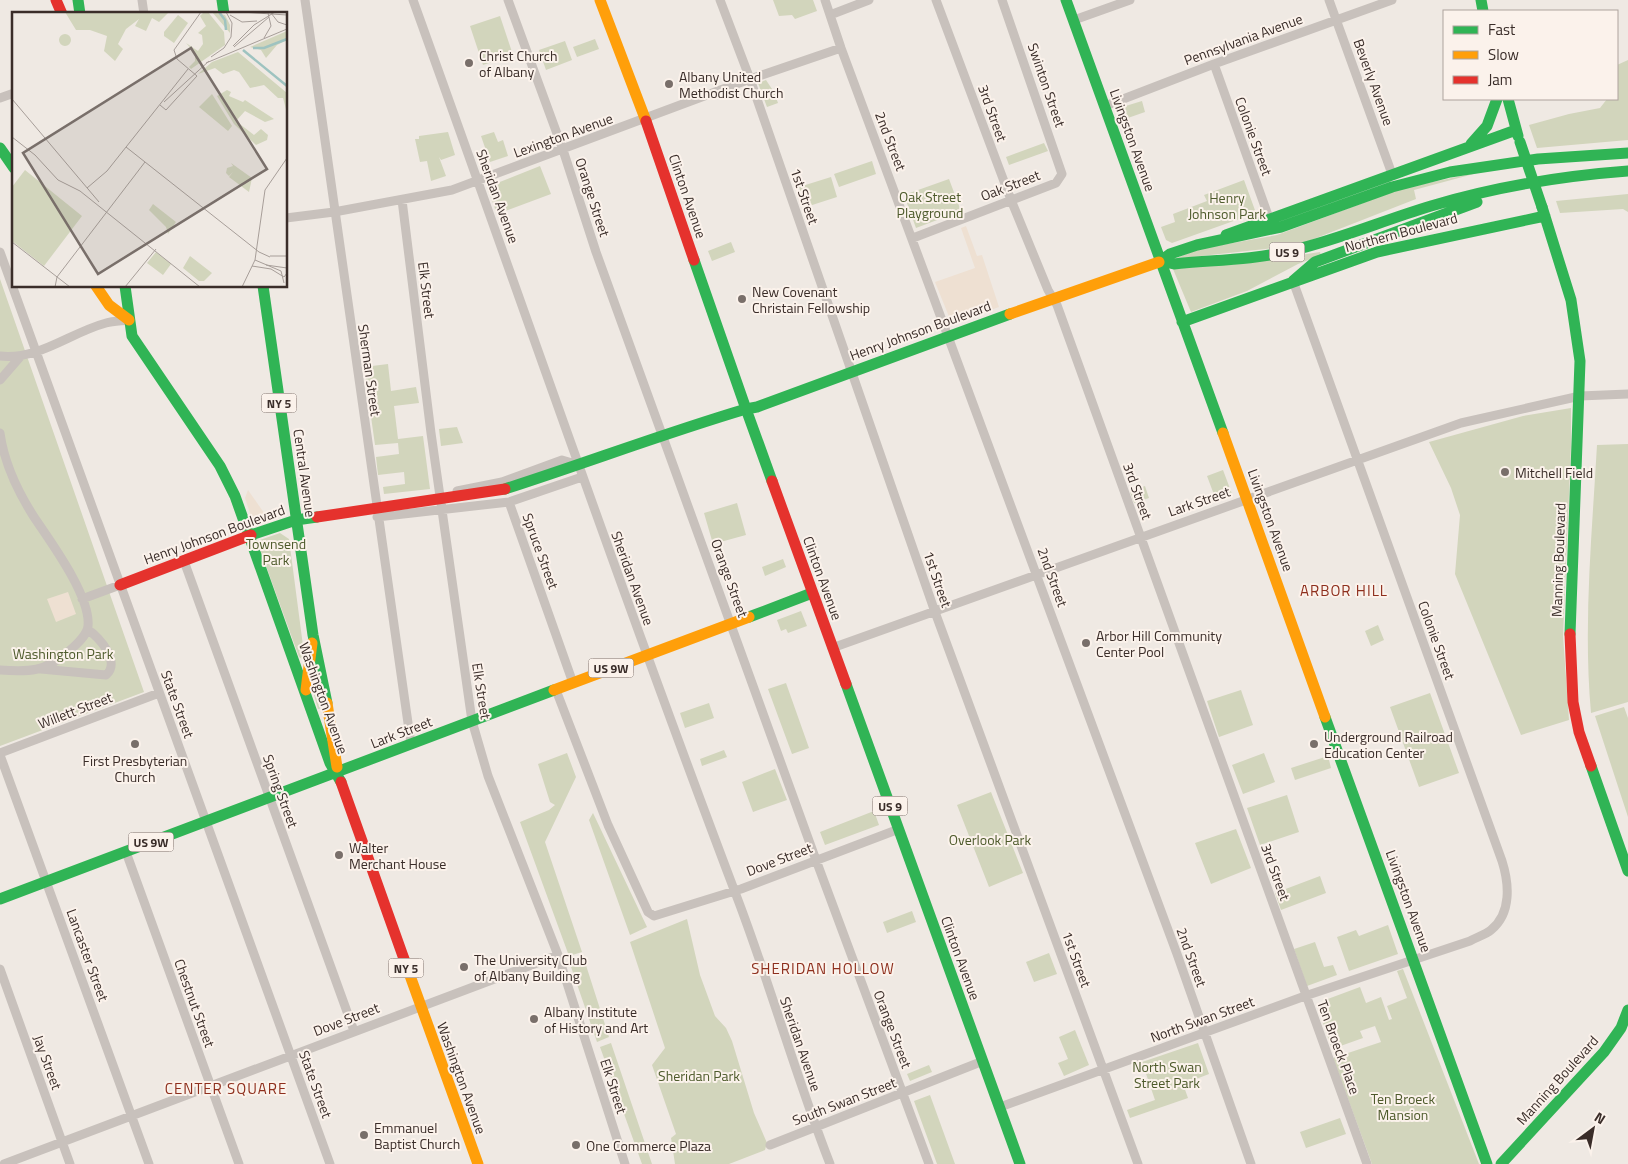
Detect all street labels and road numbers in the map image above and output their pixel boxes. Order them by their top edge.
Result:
street label: Pennsylvania Avenue [1181,8,1305,70]
street label: Beverly Avenue [1349,36,1399,128]
street label: Swinton Street [1023,40,1071,130]
street label: 3rd Street [973,82,1013,144]
street label: Livingston Avenue [1105,86,1161,194]
street label: Colonie Street [1230,94,1278,178]
street label: Lexington Avenue [510,107,616,163]
street label: 2nd Street [870,108,912,174]
street label: Sheridan Avenue [471,146,525,246]
street label: Clinton Avenue [664,151,712,241]
street label: Orange Street [570,155,616,239]
street label: Oak Street [977,164,1043,206]
street label: 1st Street [786,165,824,227]
street label: Northern Boulevard [1342,207,1460,257]
road number: US 9 [1270,242,1304,262]
street label: Elk Street [413,261,441,320]
street label: Henry Johnson Boulevard [846,295,994,365]
street label: Sherman Street [353,323,387,417]
road number: NY 5 [262,393,296,412]
street label: Central Avenue [288,428,322,518]
street label: 3rd Street [1118,460,1158,522]
street label: Livingston Avenue [1243,466,1299,574]
street label: Lark Street [1165,481,1233,521]
street label: Henry Johnson Boulevard [140,499,288,569]
street label: Manning Boulevard [1546,503,1570,617]
street label: Spruce Street [518,510,564,592]
street label: Sheridan Avenue [606,528,660,628]
street label: Clinton Avenue [798,533,848,623]
street label: Orange Street [706,536,754,620]
street label: 2nd Street [1033,544,1073,610]
street label: 1st Street [919,548,957,610]
street label: Colonie Street [1413,598,1461,682]
street label: Washington Avenue [294,639,354,757]
road number: US 9W [588,658,634,678]
street label: Elk Street [467,661,497,721]
street label: State Street [156,667,200,741]
street label: Willett Street [35,686,115,734]
street label: Lark Street [367,711,435,753]
street label: Spring Street [258,751,304,831]
road number: US 9 [872,796,908,816]
road number: US 9W [128,832,174,852]
street label: Dove Street [743,837,815,881]
street label: 3rd Street [1256,841,1296,903]
street label: Livingston Avenue [1381,847,1437,955]
street label: Lancaster Street [62,906,114,1004]
street label: Clinton Avenue [936,913,986,1003]
street label: 2nd Street [1172,924,1212,990]
street label: 1st Street [1057,928,1097,990]
street label: Chestnut Street [169,956,221,1050]
road number: NY 5 [388,958,424,978]
street label: Orange Street [868,987,918,1071]
street label: North Swan Street [1147,990,1257,1047]
street label: Sheridan Avenue [775,994,827,1094]
street label: Dove Street [310,997,382,1041]
street label: Ten Broeck Place [1312,997,1366,1097]
street label: Washington Avenue [432,1019,492,1137]
street label: Manning Boulevard [1511,1031,1603,1129]
street label: Jay Street [28,1032,68,1092]
street label: State Street [294,1047,338,1121]
street label: Elk Street [595,1056,633,1116]
street label: South Swan Street [789,1072,899,1130]

